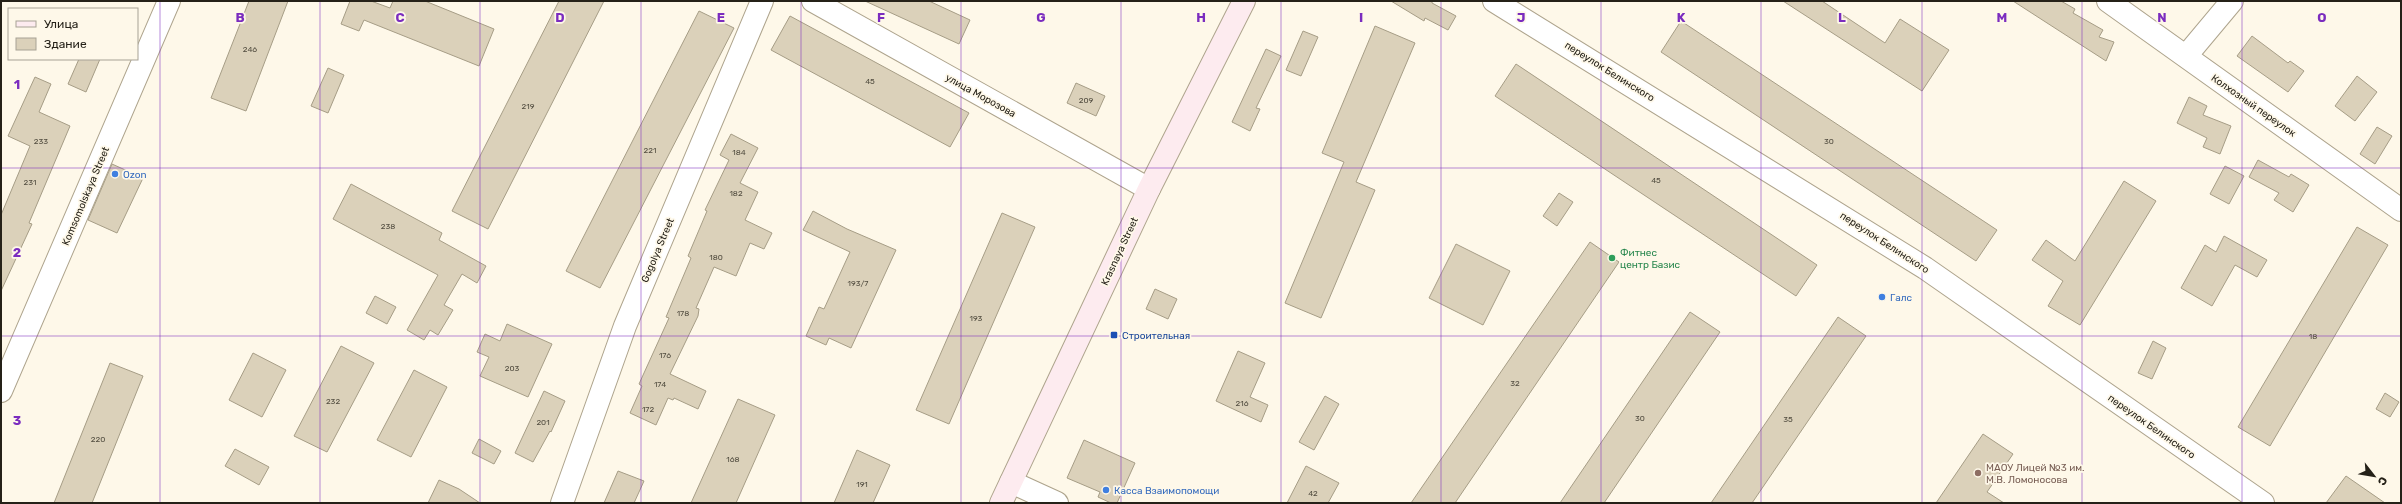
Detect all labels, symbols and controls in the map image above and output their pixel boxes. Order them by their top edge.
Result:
legend [8,8,138,60]
text: B [235,10,245,25]
text: C [395,10,405,25]
text: D [555,10,565,25]
text: E [717,10,725,25]
text: F [877,10,885,25]
text: G [1036,10,1046,25]
text: H [1196,10,1206,25]
text: I [1359,10,1363,25]
text: J [1517,10,1525,25]
text: K [1677,10,1686,25]
text: L [1838,10,1846,25]
text: M [1997,10,2007,25]
text: N [2157,10,2167,25]
text: O [2317,10,2327,25]
text: Улица [44,17,78,31]
text: Здание [44,37,87,51]
street label: переулок Белинского [1562,39,1657,105]
house number: 246 [243,45,257,54]
street label: улица Морозова [943,72,1018,120]
street label: Колхозный переулок [2209,72,2299,140]
text: 1 [14,77,20,92]
house number: 45 [865,77,875,86]
house number: 209 [1079,96,1094,105]
house number: 219 [522,102,535,111]
house number: 233 [34,137,48,146]
house number: 30 [1824,137,1834,146]
street label: Komsomolskaya Street [60,145,112,248]
house number: 221 [644,146,656,155]
house number: 184 [732,148,746,157]
marker: Ozon [110,169,120,179]
place label: Ozon [123,169,147,181]
house number: 45 [1651,176,1661,185]
house number: 231 [24,178,36,187]
house number: 182 [729,189,743,198]
street label: переулок Белинского [1838,210,1931,276]
street label: Krasnaya Street [1099,215,1141,288]
street label: Gogolya Street [639,216,677,284]
house number: 238 [381,222,395,231]
text: 2 [13,245,21,260]
place label: Фитнес центр Базис [1620,247,1681,271]
house number: 180 [709,253,723,262]
marker: Фитнес центр Базис [1607,253,1617,263]
house number: 193/7 [848,279,868,288]
marker: Галс [1877,292,1887,302]
place label: Галс [1890,292,1913,304]
house number: 178 [677,309,689,318]
house number: 193 [970,314,983,323]
marker: Строительная [1109,330,1119,340]
place label: Строительная [1122,330,1190,342]
house number: 18 [2309,332,2317,341]
house number: 176 [659,351,671,360]
house number: 203 [505,364,519,373]
house number: 32 [1510,379,1520,388]
house number: 174 [654,380,666,389]
street label: переулок Белинского [2106,392,2198,462]
house number: 232 [326,397,340,406]
house number: 216 [1236,399,1249,408]
house number: 172 [642,405,654,414]
text: 3 [13,413,22,428]
house number: 30 [1635,414,1645,423]
house number: 35 [1783,415,1793,424]
house number: 201 [536,418,550,427]
house number: 220 [91,435,105,444]
house number: 168 [726,455,740,464]
north arrow [2354,456,2394,496]
place label: МАОУ Лицей №3 им. М.В. Ломоносова [1986,462,2085,486]
marker: МАОУ Лицей №3 им. М.В. Ломоносова [1973,468,1983,478]
text: С [2374,474,2390,488]
house number: 191 [856,480,868,489]
marker: Касса Взаимопомощи [1101,485,1111,495]
place label: Касса Взаимопомощи [1114,485,1219,497]
house number: 42 [1308,489,1318,498]

